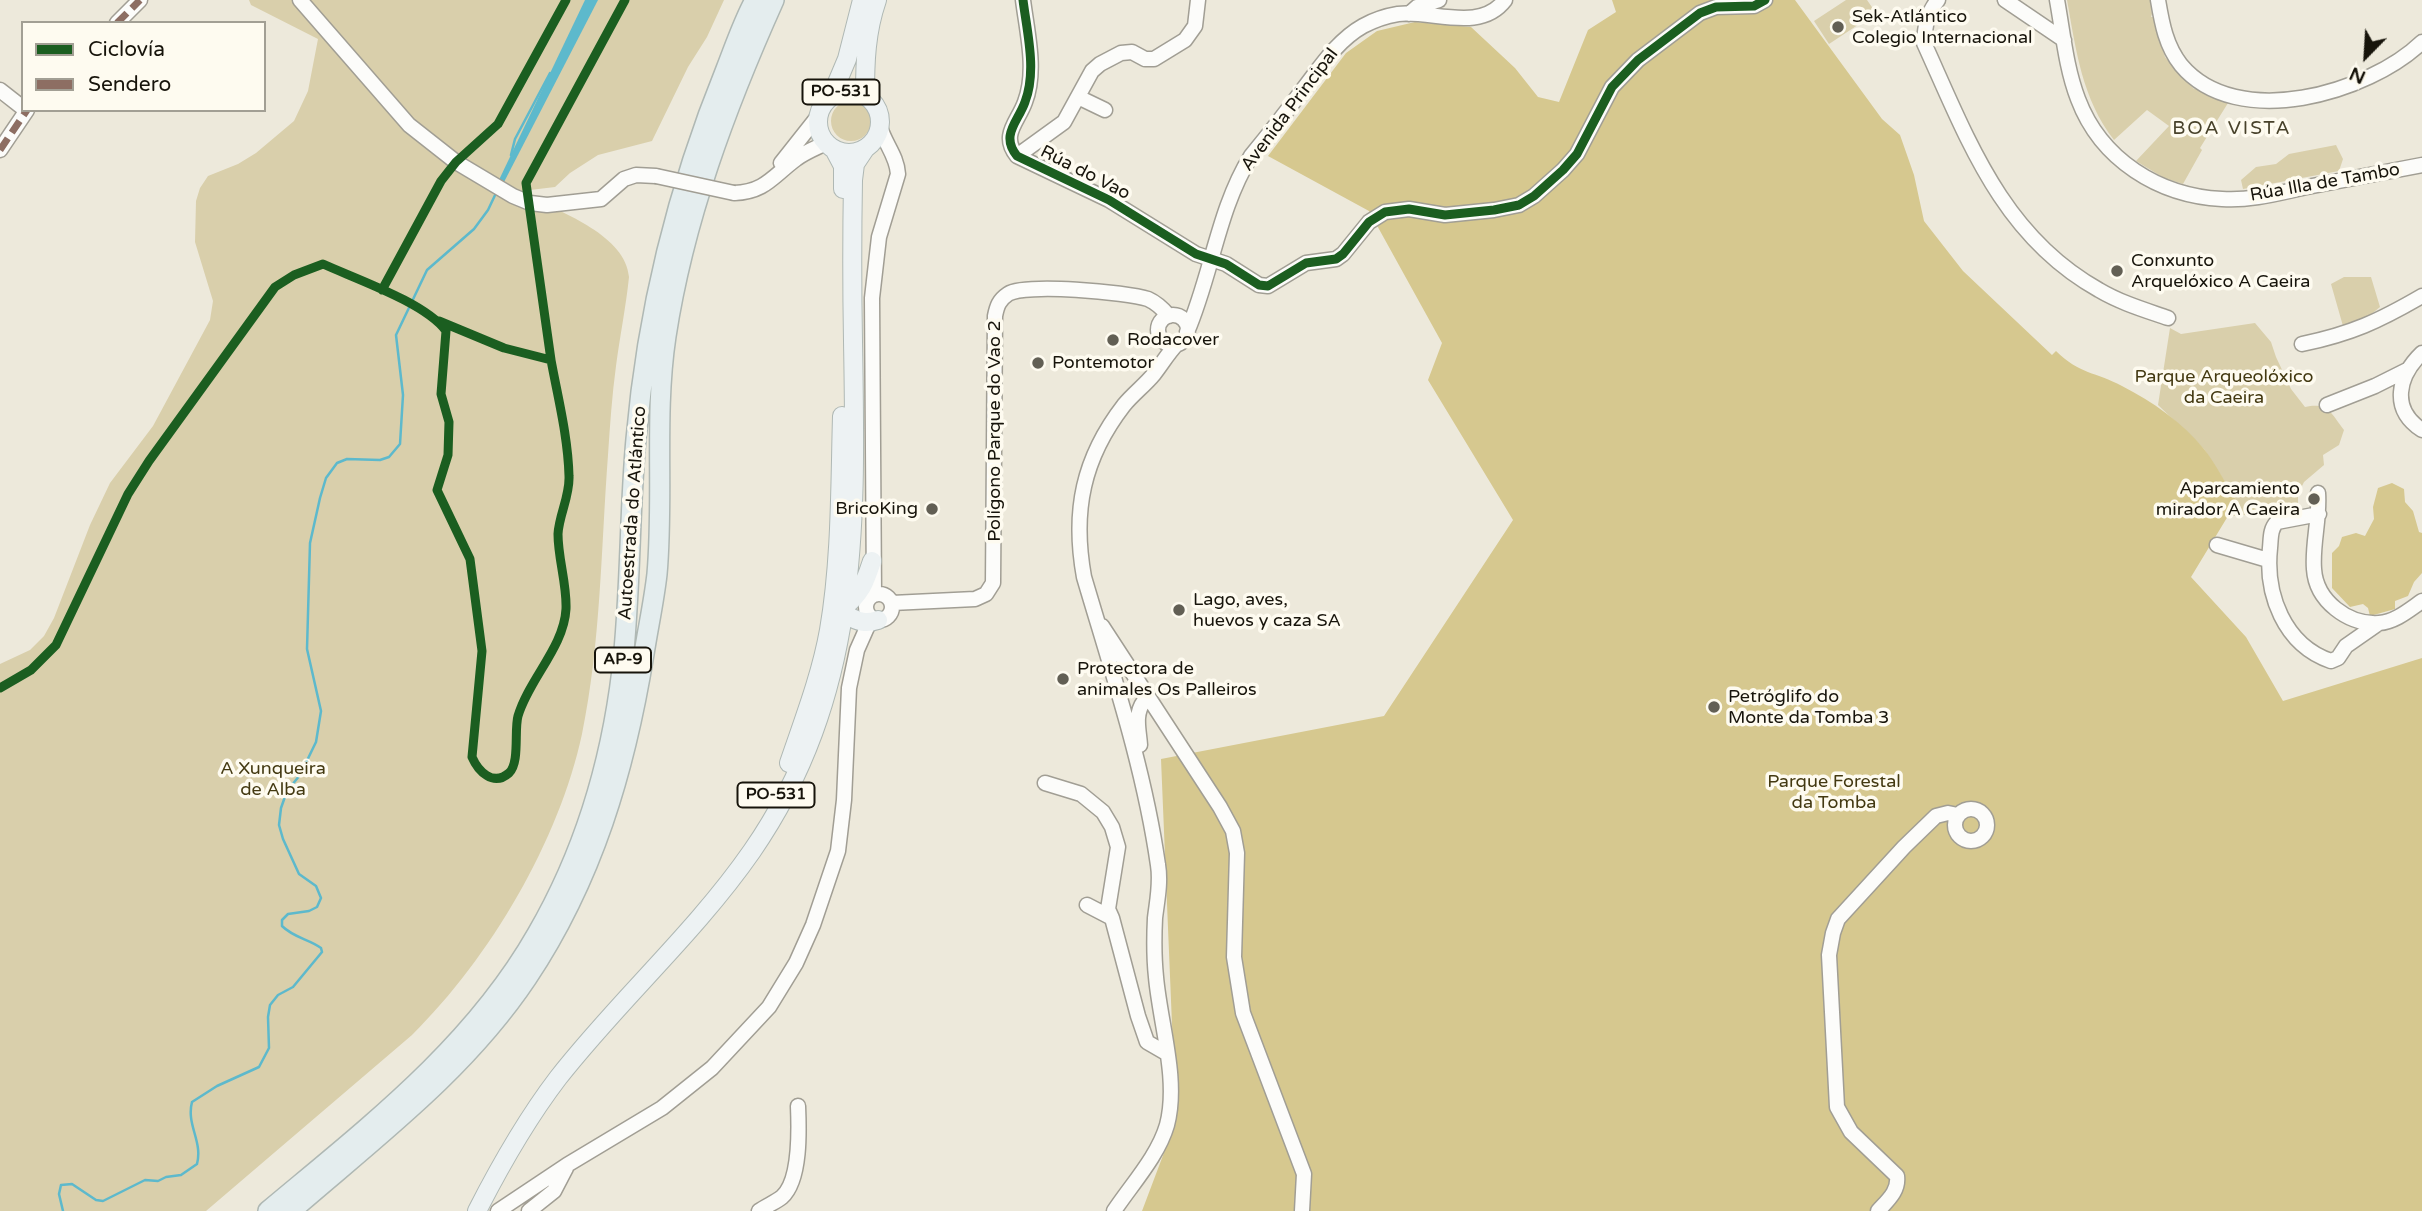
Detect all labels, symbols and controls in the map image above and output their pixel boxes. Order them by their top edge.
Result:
place label: Sek-Atlántico Colegio Internacional [1852,6,2032,48]
marker: Sek-Atlántico Colegio Internacional [1830,19,1846,35]
legend [21,21,266,112]
north arrow [2331,21,2401,91]
text: Ciclovía [88,37,165,62]
street label: Avenida Principal [1237,44,1343,176]
text: N [2346,62,2369,88]
text: Sendero [88,72,171,97]
road number: PO-531 [802,80,880,104]
district label: BOA VISTA [2173,118,2291,140]
street label: Rúa do Vao [1036,141,1134,205]
street label: Rúa Illa de Tambo [2248,159,2402,207]
place label: Conxunto Arquelóxico A Caeira [2131,250,2310,292]
marker: Conxunto Arquelóxico A Caeira [2109,263,2125,279]
street label: Polígono Parque do Vao 2 [984,320,1006,542]
place label: Rodacover [1127,329,1219,351]
marker: Rodacover [1105,332,1121,348]
place label: Pontemotor [1052,352,1154,374]
marker: Pontemotor [1030,355,1046,371]
park label: Parque Arqueolóxico da Caeira [2135,366,2313,408]
street label: Autoestrada do Atlántico [615,405,651,621]
place label: Aparcamiento mirador A Caeira [2156,478,2300,520]
marker: Aparcamiento mirador A Caeira [2306,491,2322,507]
place label: BricoKing [835,498,918,520]
marker: BricoKing [924,501,940,517]
place label: Lago, aves, huevos y caza SA [1193,589,1341,632]
marker: Lago, aves, huevos y caza SA [1171,602,1187,618]
road number: AP-9 [595,648,651,673]
place label: Protectora de animales Os Palleiros [1077,658,1257,700]
marker: Protectora de animales Os Palleiros [1055,671,1071,687]
place label: Petróglifo do Monte da Tomba 3 [1728,686,1889,728]
marker: Petróglifo do Monte da Tomba 3 [1706,699,1722,715]
park label: A Xunqueira de Alba [220,758,326,800]
park label: Parque Forestal da Tomba [1767,771,1901,814]
road number: PO-531 [738,782,814,808]

